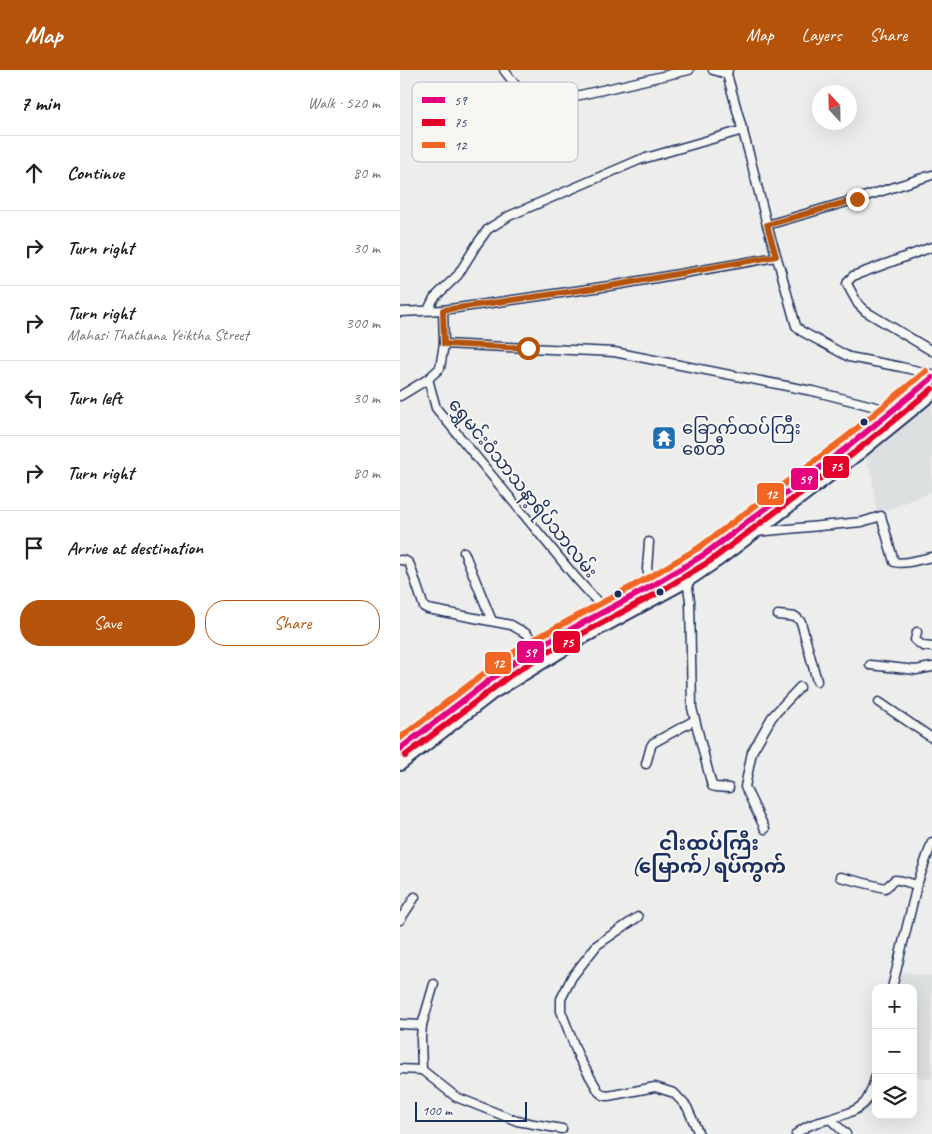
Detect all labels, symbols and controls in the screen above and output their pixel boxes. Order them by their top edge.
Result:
text: Map [25,20,62,50]
text: Map [746,24,774,46]
text: Layers [802,24,841,46]
text: Share [869,24,907,46]
legend [412,82,578,162]
north arrow [812,85,857,130]
text: 7 min [20,90,60,116]
text: 59 [454,92,468,109]
text: Walk · 520 m [308,93,380,113]
text: 75 [454,114,467,131]
text: 12 [454,137,468,154]
icon: ahead [20,159,48,187]
text: Continue [67,161,124,185]
text: 80 m [353,163,380,183]
route end [846,188,869,211]
icon: right [20,234,48,262]
text: Turn right [67,236,134,260]
text: 30 m [353,238,380,258]
text: Turn right [67,301,134,325]
icon: right [20,309,48,337]
text: 300 m [346,313,380,333]
text: Mahasi Thathana Yeiktha Street [67,325,249,345]
route start [517,337,540,360]
icon: left [20,384,48,412]
text: Turn left [67,386,122,410]
text: 30 m [353,388,380,408]
street label: ရွှေမင်းဝံသာသနာ့ရိပ်သာလမ်း [441,392,605,585]
place label: ခြောက်ထပ်ကြီး စေတီ [682,414,801,460]
unlabelled marker [859,417,869,427]
temple icon: ခြောက်ထပ်ကြီး စေတီ [651,425,677,451]
line badge: 75 [822,455,850,479]
text: 75 [830,458,844,475]
icon: right [20,459,48,487]
text: Turn right [67,461,134,485]
text: 80 m [353,463,380,483]
line badge: 59 [790,467,819,491]
text: 59 [799,471,813,488]
line badge: 12 [756,482,785,506]
text: 12 [765,486,779,503]
icon: arrive [20,534,48,562]
text: Arrive at destination [67,536,203,560]
unlabelled marker [655,587,665,597]
unlabelled marker [613,589,623,599]
button: Save [20,600,195,646]
button: Share [205,600,380,646]
line badge: 75 [552,630,581,654]
text: 75 [561,634,575,651]
line badge: 59 [516,640,545,664]
text: 59 [524,644,538,661]
line badge: 12 [484,651,512,675]
text: 12 [492,655,506,672]
district label: ငါးထပ်ကြီး (မြောက်) ရပ်ကွက် [632,830,786,882]
map controls [872,984,917,1119]
button: + [872,984,917,1029]
button: − [872,1029,917,1074]
button: layers [872,1074,917,1119]
scale bar [415,1099,528,1122]
text: 100 m [422,1102,452,1119]

